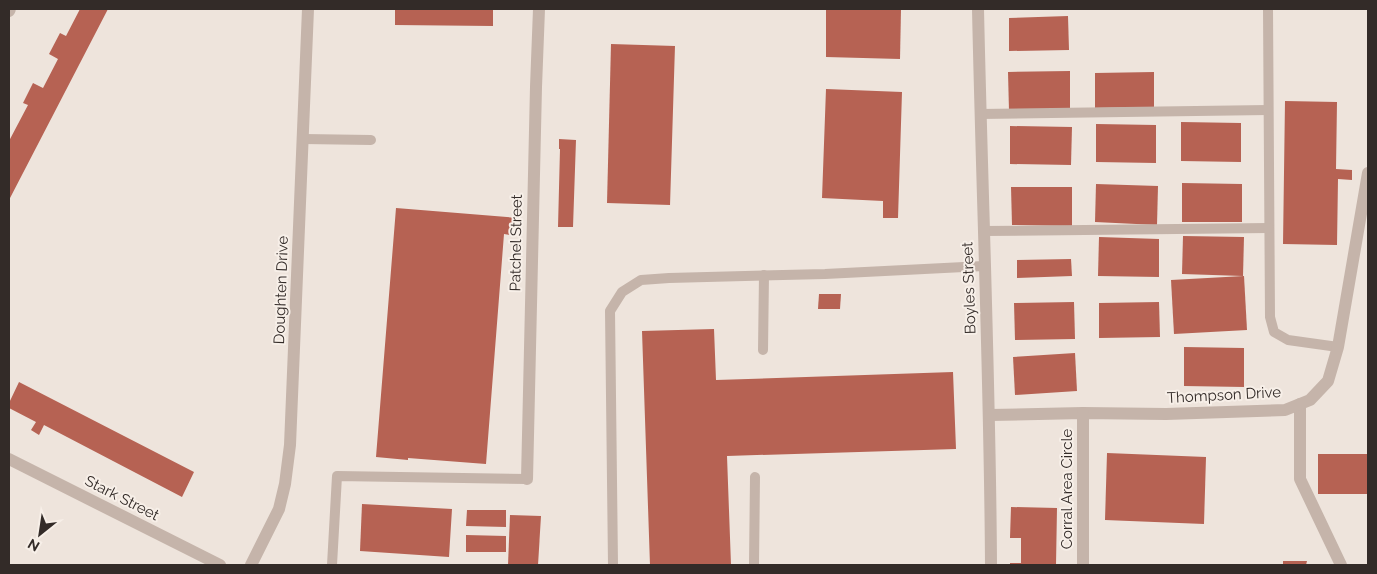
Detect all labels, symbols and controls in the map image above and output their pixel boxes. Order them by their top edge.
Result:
street label: Patchel Street [506,194,526,292]
street label: Doughten Drive [270,235,292,345]
street label: Boyles Street [958,242,980,334]
street label: Thompson Drive [1166,383,1282,407]
street label: Corral Area Circle [1058,429,1076,549]
street label: Stark Street [82,472,162,524]
north arrow [15,509,65,559]
text: N [25,536,42,555]

